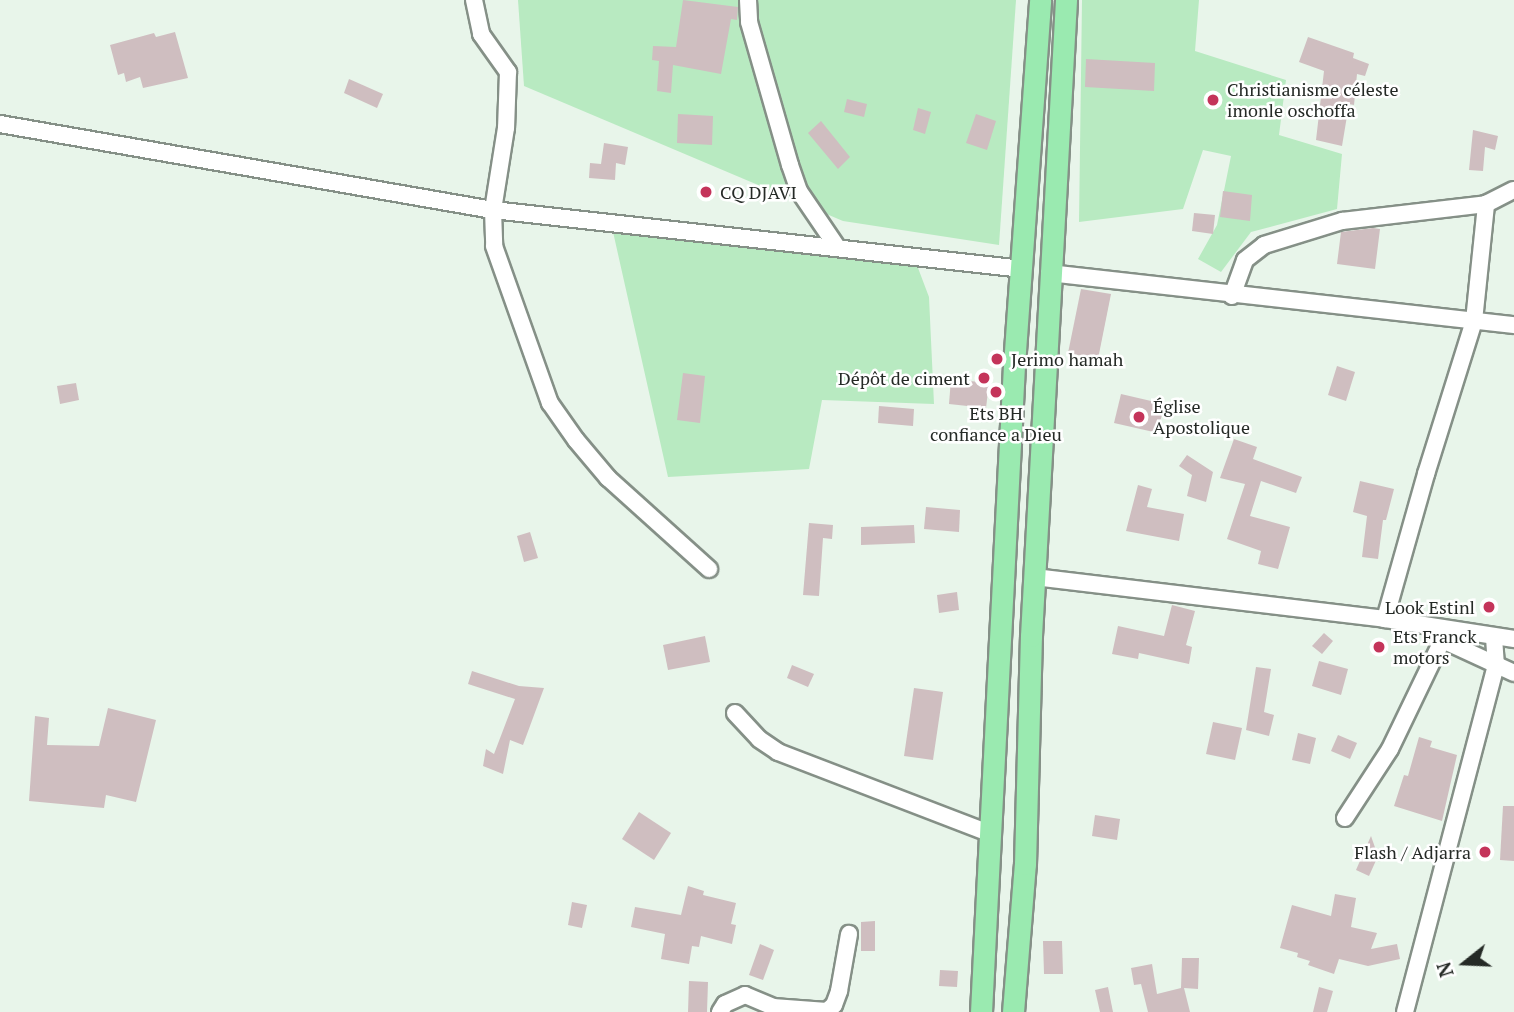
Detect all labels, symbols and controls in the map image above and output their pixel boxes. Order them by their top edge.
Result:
place label: Christianisme céleste imonle oschoffa [1227,79,1398,122]
marker: Christianisme céleste imonle oschoffa [1205,92,1221,108]
place label: CQ DJAVI [720,181,797,203]
marker: CQ DJAVI [698,184,714,200]
place label: Jerimo hamah [1011,348,1123,370]
marker: Jerimo hamah [989,351,1005,367]
place label: Dépôt de ciment [838,367,970,389]
marker: Dépôt de ciment [976,370,992,386]
marker: Ets BH confiance a Dieu [988,384,1004,400]
place label: Église Apostolique [1153,396,1250,438]
place label: Ets BH confiance a Dieu [930,403,1062,446]
marker: Église Apostolique [1131,409,1147,425]
place label: Look Estinl [1385,596,1475,618]
marker: Look Estinl [1481,599,1497,615]
place label: Ets Franck motors [1393,626,1476,668]
marker: Ets Franck motors [1371,639,1387,655]
place label: Flash / Adjarra [1354,841,1471,863]
marker: Flash / Adjarra [1477,844,1493,860]
north arrow [1430,928,1500,998]
text: N [1430,959,1459,980]

